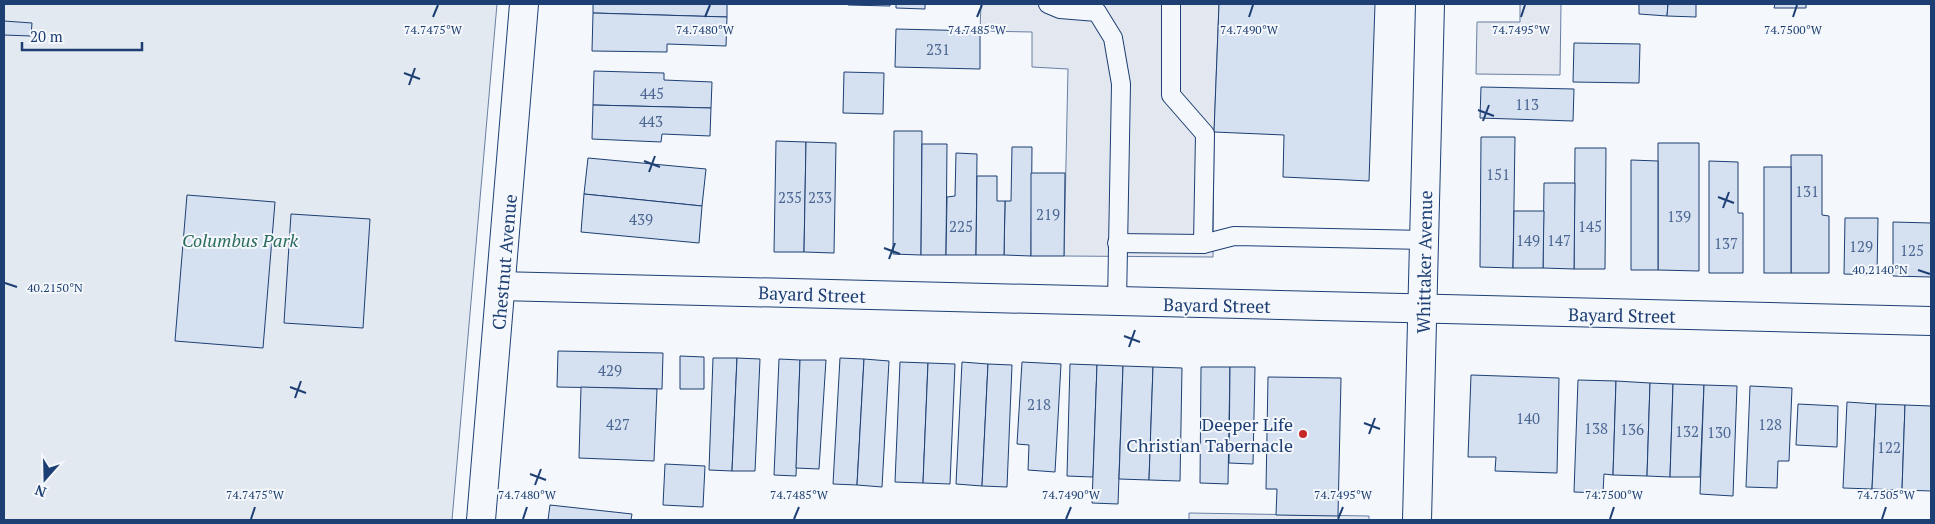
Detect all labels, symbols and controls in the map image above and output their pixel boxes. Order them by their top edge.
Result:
scale bar [22,20,142,52]
text: 74.7475°W [404,22,463,37]
text: 74.7480°W [676,22,735,37]
text: 74.7485°W [948,22,1007,37]
text: 74.7490°W [1220,22,1279,37]
text: 74.7495°W [1492,22,1551,37]
text: 74.7500°W [1764,22,1823,37]
text: 20 m [30,26,63,46]
house number: 231 [926,39,950,59]
house number: 445 [640,83,664,103]
house number: 113 [1515,94,1539,114]
house number: 443 [639,111,663,131]
house number: 151 [1486,164,1510,184]
house number: 131 [1795,181,1819,201]
house number: 235 [778,187,802,207]
house number: 233 [808,187,832,207]
street label: Whittaker Avenue [1411,190,1437,334]
street label: Chestnut Avenue [486,193,522,331]
house number: 219 [1036,204,1060,224]
house number: 139 [1667,206,1691,226]
house number: 439 [629,209,653,229]
house number: 225 [949,216,973,236]
house number: 145 [1578,216,1602,236]
park label: Columbus Park [182,228,298,252]
house number: 149 [1516,230,1540,250]
house number: 147 [1547,230,1571,250]
house number: 137 [1714,233,1738,253]
house number: 129 [1849,236,1873,256]
house number: 125 [1900,240,1924,260]
text: 40.2140°N [1852,262,1908,277]
text: 40.2150°N [27,280,83,295]
street label: Bayard Street [758,280,867,308]
street label: Bayard Street [1163,292,1271,318]
street label: Bayard Street [1568,302,1676,328]
house number: 429 [598,360,622,380]
house number: 218 [1027,394,1051,414]
house number: 140 [1516,408,1540,428]
place label: Deeper Life Christian Tabernacle [1126,412,1293,457]
house number: 427 [606,414,630,434]
house number: 128 [1758,414,1782,434]
house number: 138 [1584,418,1608,438]
house number: 136 [1620,419,1644,439]
house number: 132 [1675,421,1699,441]
house number: 130 [1707,422,1731,442]
marker: Deeper Life Christian Tabernacle [1297,428,1309,440]
house number: 122 [1877,437,1901,457]
north arrow [20,454,70,504]
text: N [32,481,49,502]
text: 74.7475°W [226,487,285,502]
text: 74.7480°W [498,487,557,502]
text: 74.7485°W [770,487,829,502]
text: 74.7490°W [1042,487,1101,502]
text: 74.7495°W [1314,487,1373,502]
text: 74.7500°W [1585,487,1644,502]
text: 74.7505°W [1857,487,1916,502]

